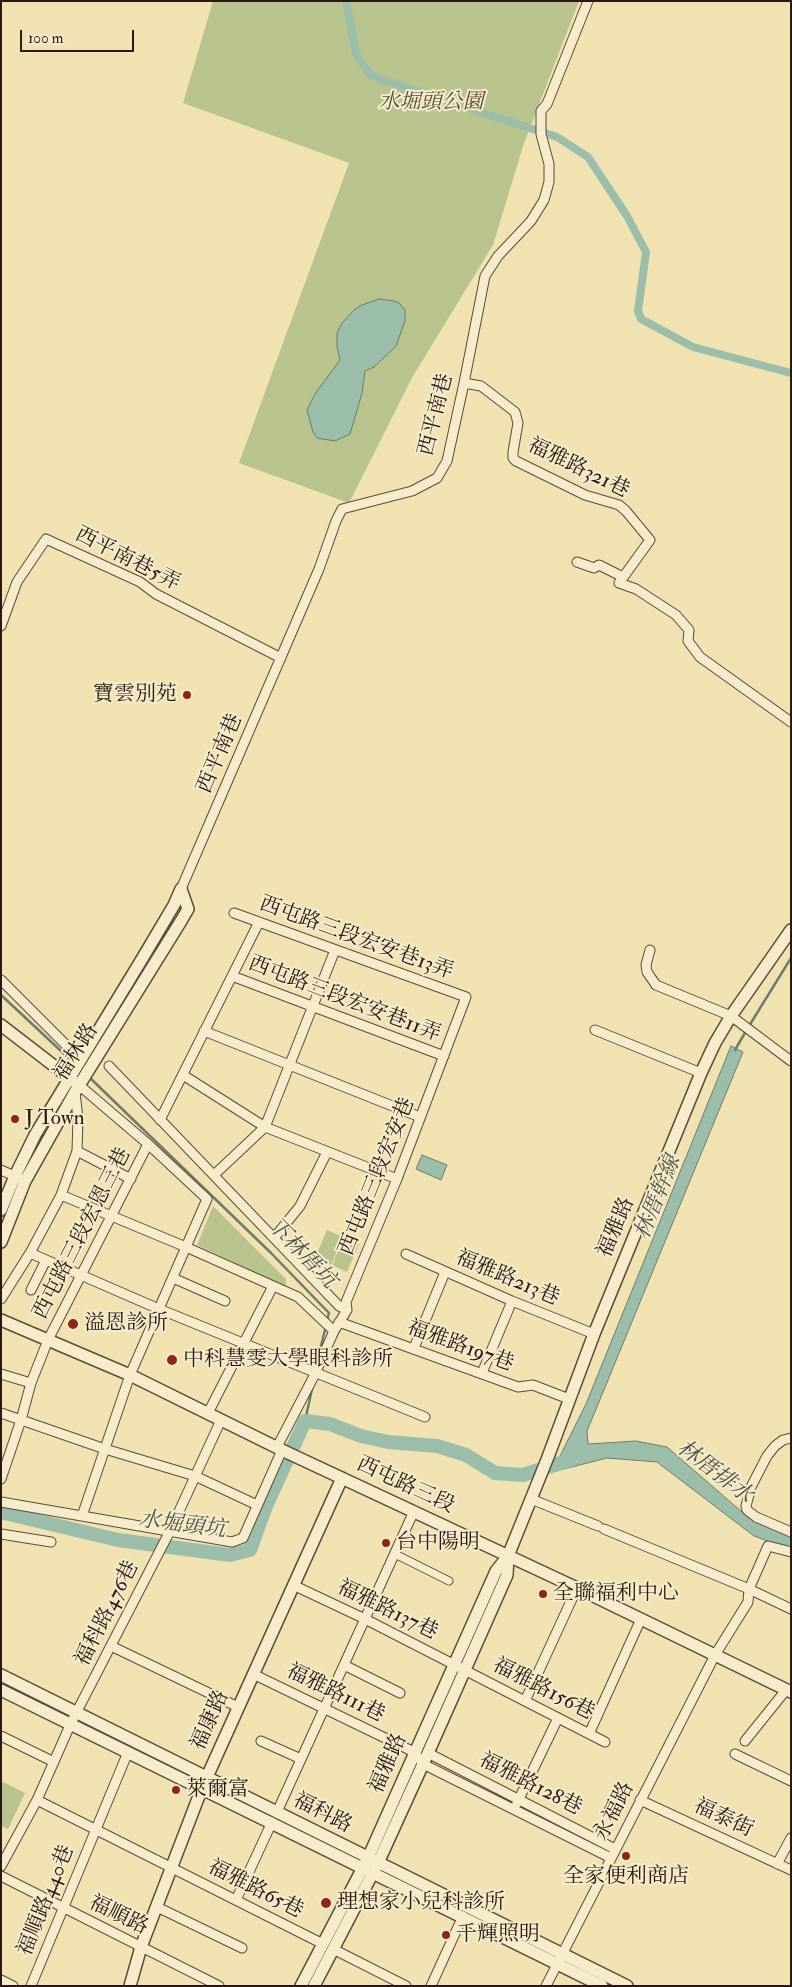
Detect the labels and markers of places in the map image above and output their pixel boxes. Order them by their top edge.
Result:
place label: 寶雲別苑 [93,682,177,708]
marker: 寶雲別苑 [181,689,193,701]
place label: J Town [25,1106,85,1132]
marker: J Town [9,1113,21,1125]
place label: 溢恩診所 [84,1311,168,1337]
marker: 溢恩診所 [66,1317,80,1331]
place label: 中科慧雯大學眼科診所 [183,1347,393,1373]
marker: 中科慧雯大學眼科診所 [165,1353,179,1367]
place label: 台中陽明 [396,1530,480,1556]
marker: 台中陽明 [380,1537,392,1549]
place label: 全聯福利中心 [553,1581,679,1607]
marker: 全聯福利中心 [537,1588,549,1600]
place label: 萊爾富 [186,1777,249,1803]
marker: 萊爾富 [170,1784,182,1796]
marker: 全家便利商店 [620,1850,632,1862]
place label: 全家便利商店 [563,1864,689,1890]
place label: 理想家小兒科診所 [337,1890,505,1916]
marker: 理想家小兒科診所 [319,1896,333,1910]
place label: 千輝照明 [456,1922,540,1948]
marker: 千輝照明 [440,1929,452,1941]

